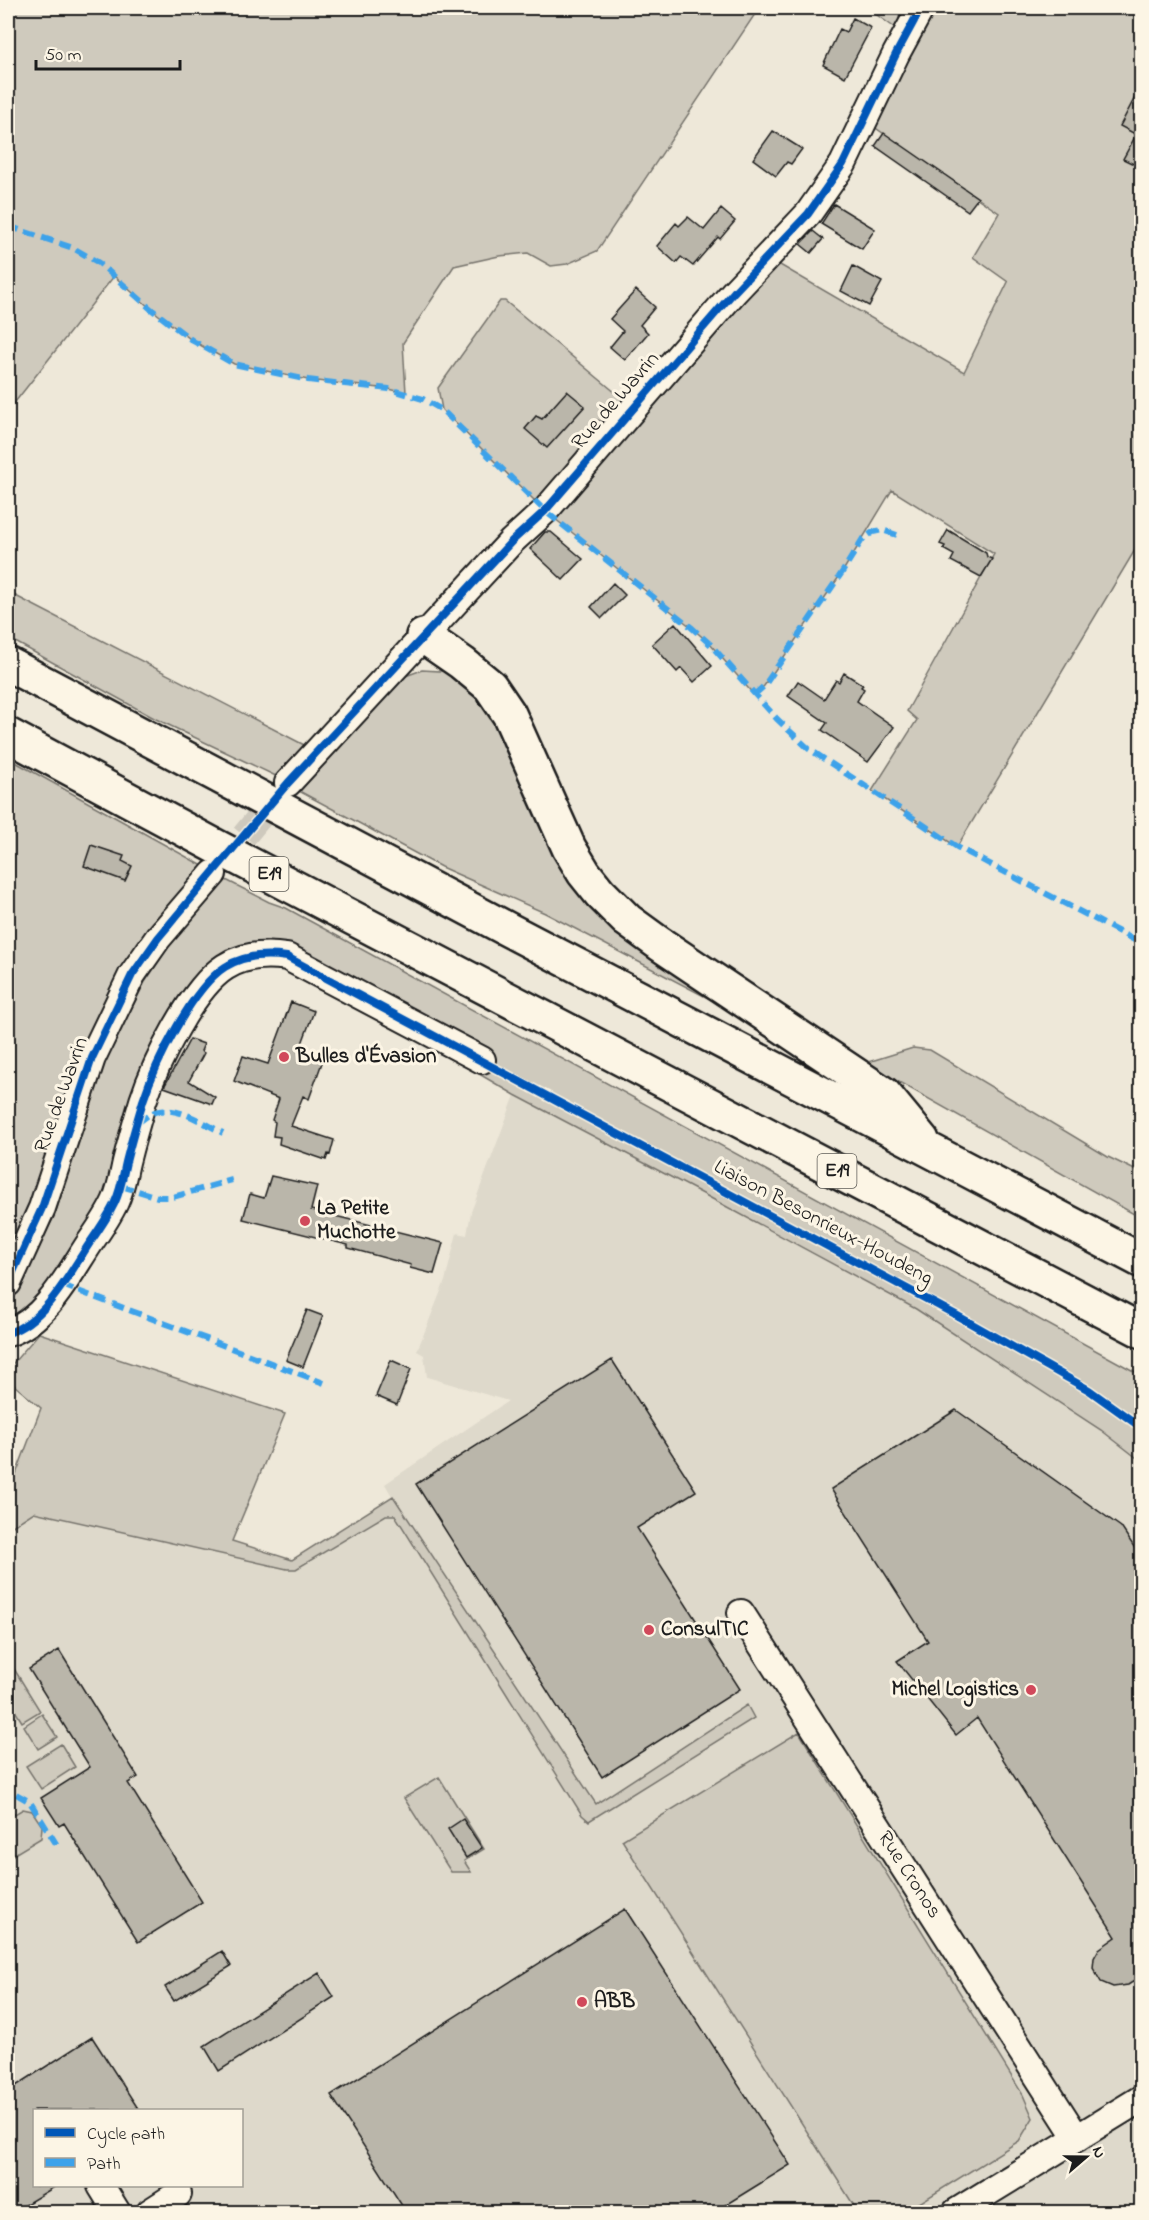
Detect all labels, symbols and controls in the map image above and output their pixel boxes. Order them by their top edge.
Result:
scale bar [36,33,180,71]
text: 50 m [45,43,82,69]
street label: Rue de Wavrin [565,345,667,457]
road number: E19 [250,857,288,891]
street label: Rue de Wavrin [27,1033,97,1157]
place label: Bulles d'Évasion [295,1042,436,1072]
marker: Bulles d'Évasion [277,1050,291,1064]
street label: Liaison Besonrieux-Houdeng [707,1152,938,1295]
road number: E19 [818,1154,856,1188]
place label: La Petite Muchotte [317,1194,396,1248]
marker: La Petite Muchotte [298,1214,312,1228]
place label: ConsulTIC [661,1615,749,1645]
marker: ConsulTIC [642,1623,656,1637]
place label: Michel Logistics [892,1675,1019,1707]
marker: Michel Logistics [1024,1683,1038,1697]
street label: Rue Cronos [869,1825,949,1925]
place label: ABB [594,1987,635,2017]
marker: ABB [575,1995,589,2009]
legend [33,2109,243,2187]
text: Cycle path [87,2122,165,2148]
north arrow [1056,2127,1116,2187]
text: N [1085,2143,1111,2162]
text: Path [87,2152,121,2178]

